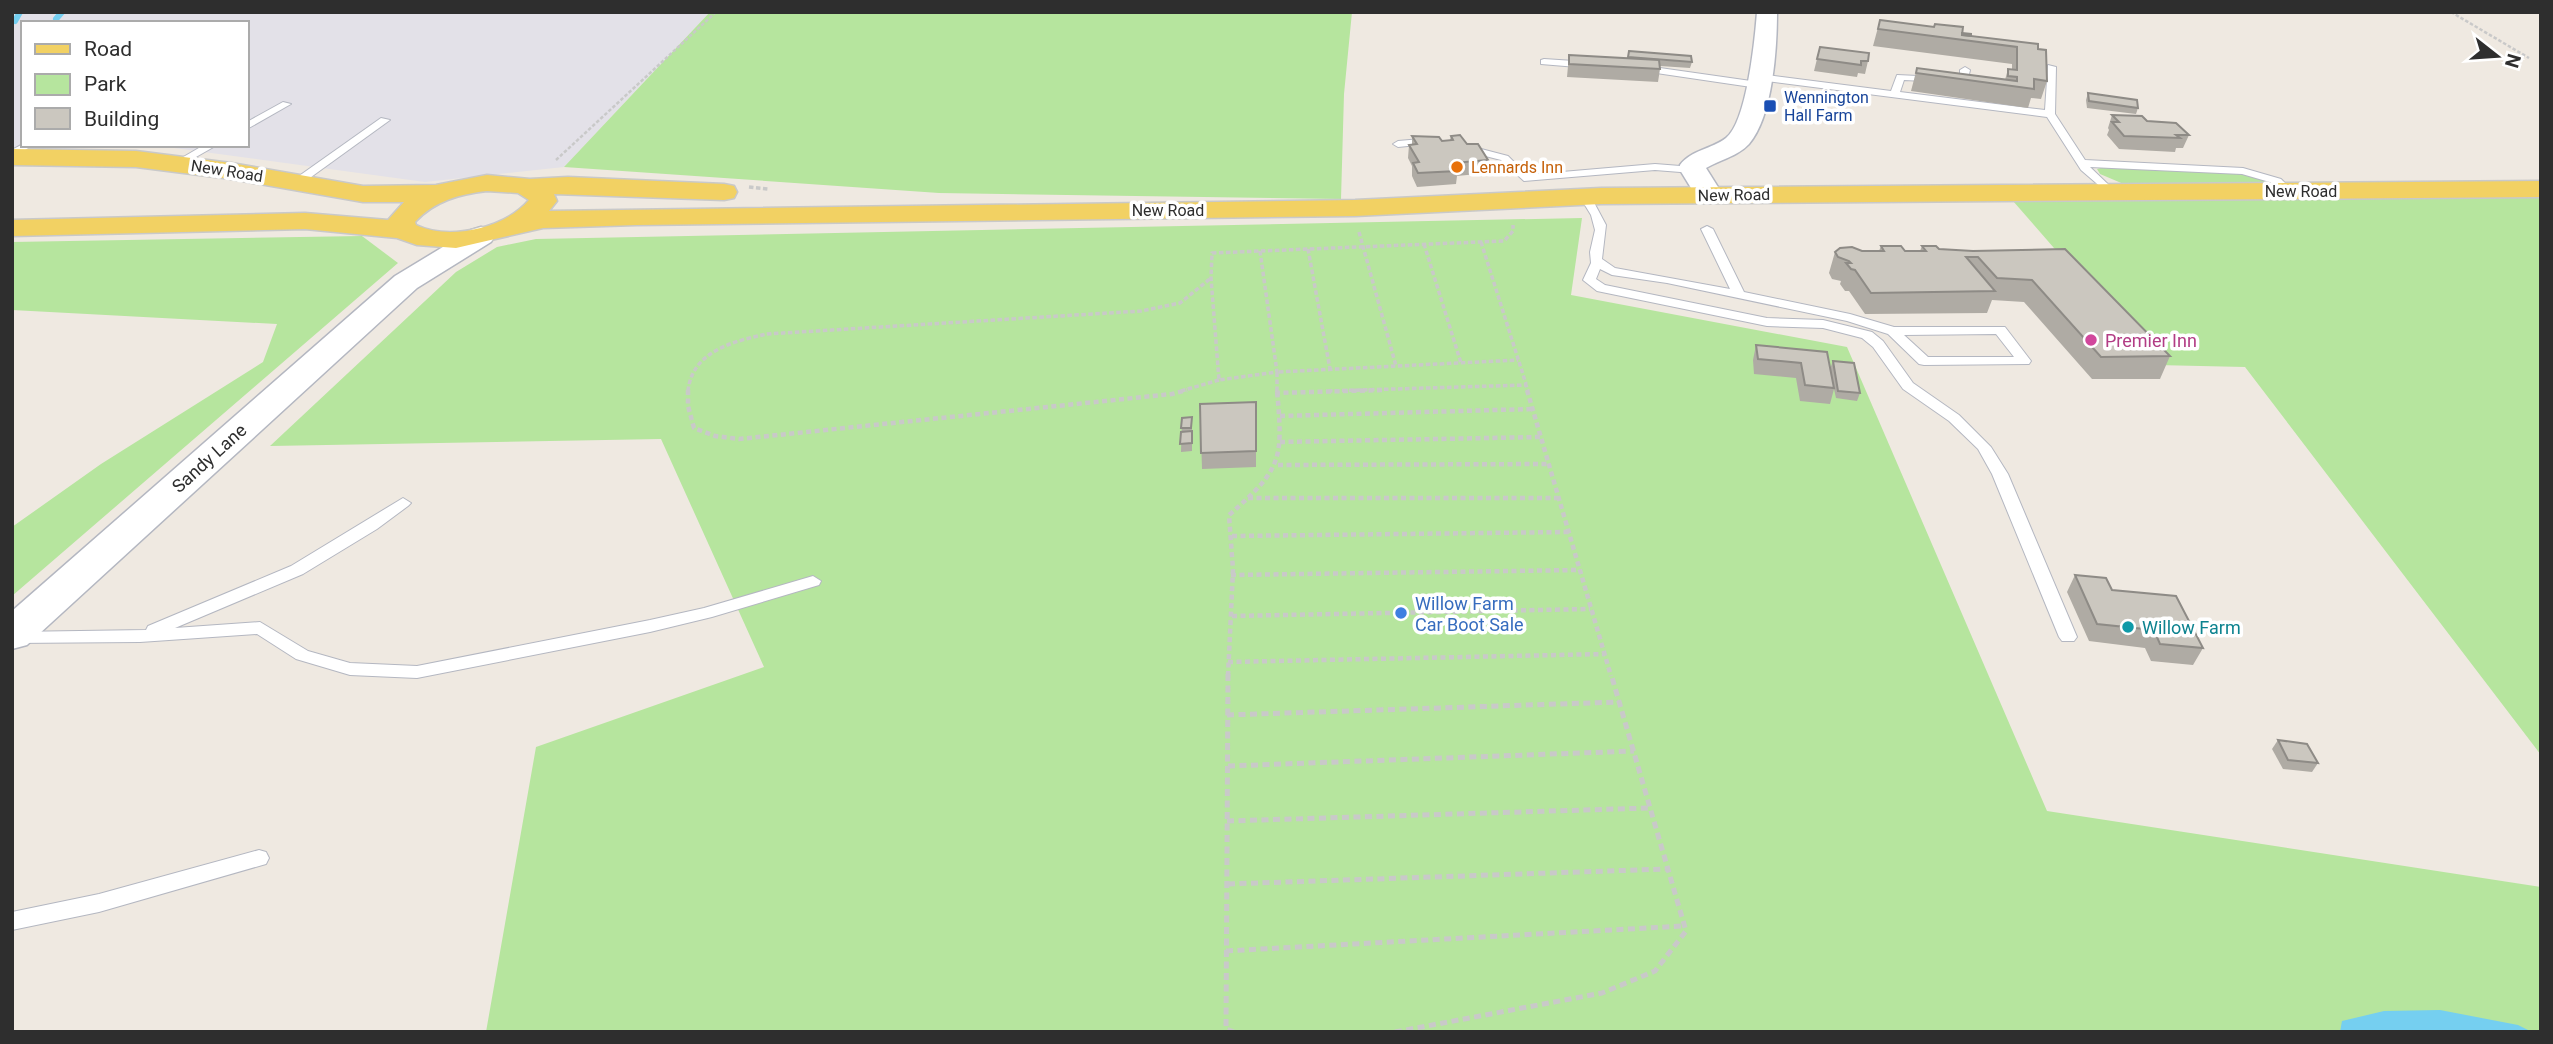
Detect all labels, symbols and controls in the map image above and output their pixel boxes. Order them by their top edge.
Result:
legend [21,21,248,147]
north arrow [2462,21,2532,91]
text: Road [84,37,132,61]
text: N [2500,51,2526,71]
text: Park [84,72,127,96]
place label: Wennington Hall Farm [1784,88,1869,125]
marker: Wennington Hall Farm [1762,98,1778,114]
text: Building [84,107,159,131]
street label: New Road [190,156,264,186]
place label: Lennards Inn [1471,158,1563,177]
marker: Lennards Inn [1449,159,1465,175]
street label: New Road [2265,182,2337,201]
street label: New Road [1698,185,1770,205]
street label: New Road [1132,201,1204,220]
place label: Premier Inn [2105,330,2197,351]
marker: Premier Inn [2083,332,2099,348]
street label: Sandy Lane [168,419,250,497]
place label: Willow Farm Car Boot Sale [1415,593,1524,635]
marker: Willow Farm Car Boot Sale [1393,605,1409,621]
place label: Willow Farm [2142,617,2241,638]
marker: Willow Farm [2120,619,2136,635]

